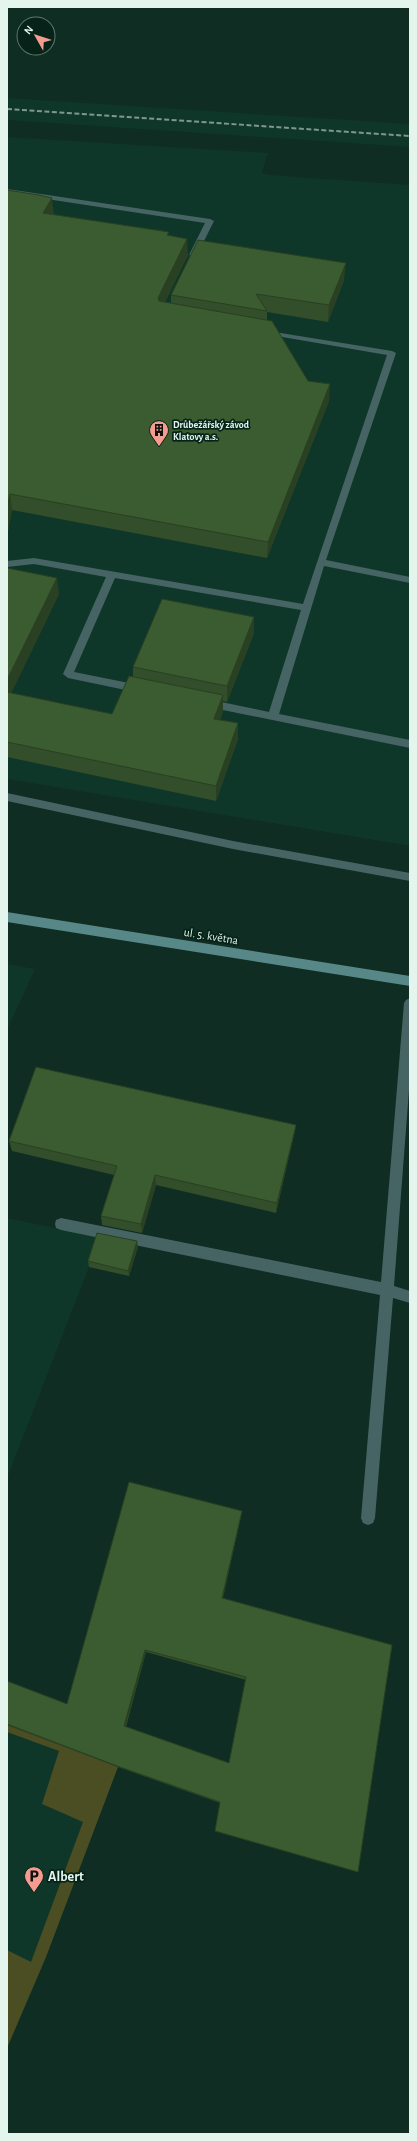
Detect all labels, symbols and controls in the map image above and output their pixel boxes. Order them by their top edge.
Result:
north arrow [16,16,56,56]
text: N [22,24,35,36]
building icon: Drůbežářský závod Klatovy a.s. [148,419,170,447]
place label: Drůbežářský závod Klatovy a.s. [173,420,250,442]
street label: ul. 5. května [183,926,240,946]
parking icon: Albert [23,1865,45,1893]
place label: Albert [48,1870,84,1884]

